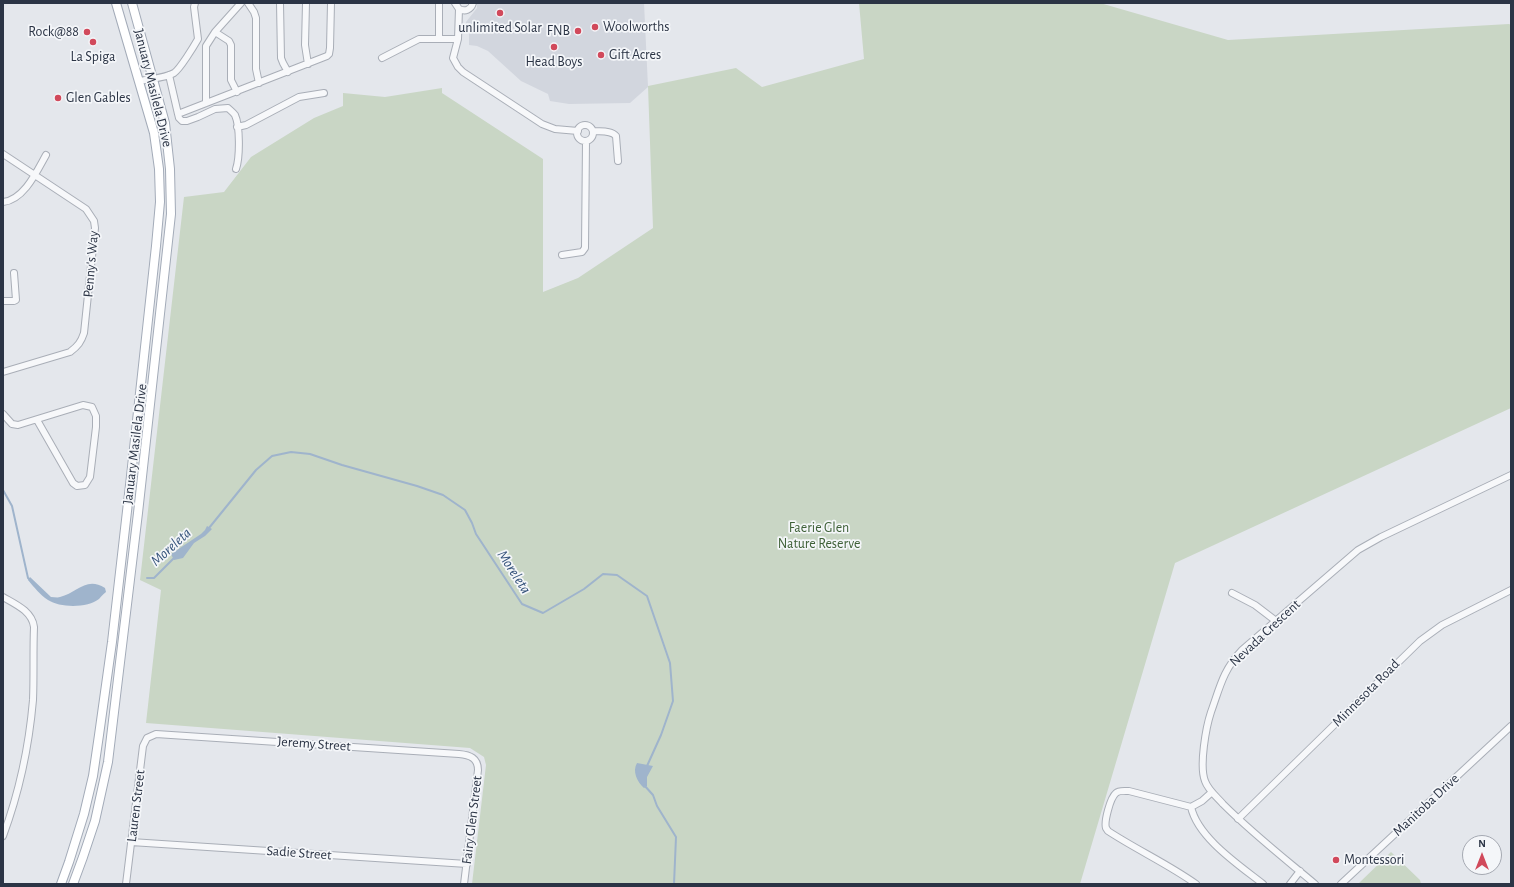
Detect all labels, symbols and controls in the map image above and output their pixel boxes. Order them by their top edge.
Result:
marker: unlimited Solar [495,8,505,18]
place label: Woolworths [603,19,669,35]
place label: unlimited Solar [458,20,542,36]
marker: Woolworths [590,22,600,32]
place label: FNB [547,23,570,39]
place label: Rock@88 [28,24,79,40]
marker: FNB [573,26,583,36]
marker: Rock@88 [82,27,92,37]
street label: January Masilela Drive [130,27,176,149]
marker: La Spiga [88,37,98,47]
marker: Head Boys [549,42,559,52]
place label: Gift Acres [609,47,661,63]
place label: La Spiga [71,49,115,65]
marker: Gift Acres [596,50,606,60]
place label: Head Boys [526,54,582,70]
place label: Glen Gables [66,90,131,106]
marker: Glen Gables [53,93,63,103]
street label: Penny's Way [80,230,102,298]
street label: January Masilela Drive [119,383,151,505]
park label: Faerie Glen Nature Reserve [778,520,860,552]
water label: Moreleta [147,524,195,570]
water label: Moreleta [493,547,535,597]
street label: Nevada Crescent [1226,596,1304,670]
street label: Minnesota Road [1329,656,1403,730]
street label: Jeremy Street [277,733,351,755]
street label: Lauren Street [123,769,149,843]
street label: Manitoba Drive [1390,770,1462,840]
street label: Fairy Glen Street [458,775,486,865]
north arrow [1462,835,1502,875]
text: N [1478,838,1486,849]
street label: Sadie Street [266,842,332,864]
place label: Montessori [1344,852,1404,868]
marker: Montessori [1331,855,1341,865]

